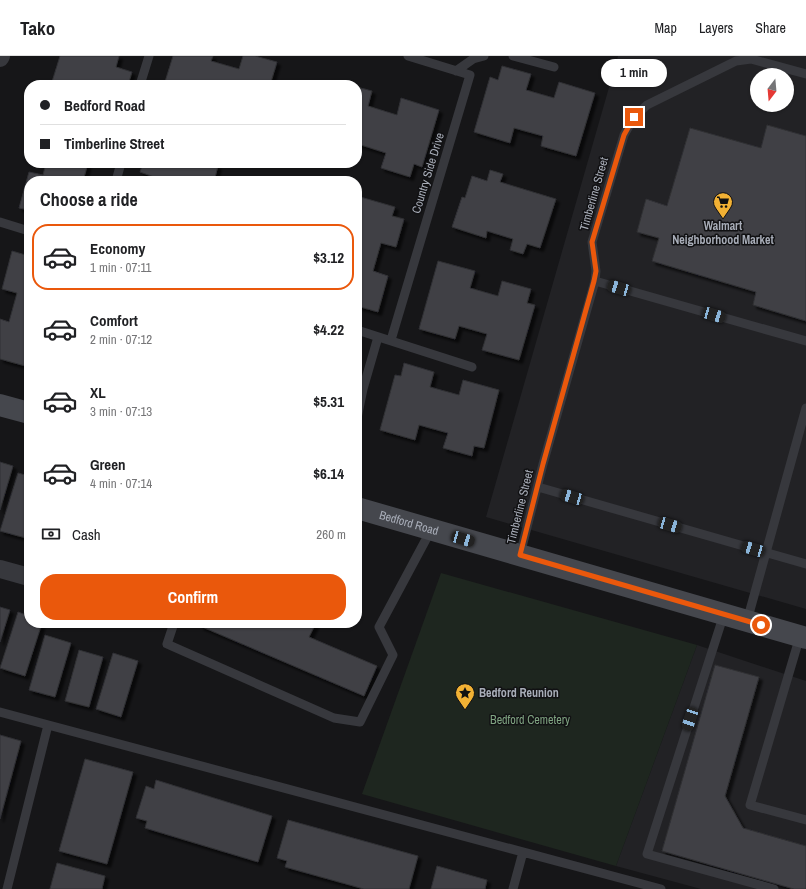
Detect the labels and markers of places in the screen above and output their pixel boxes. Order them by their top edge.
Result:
supermarket icon: Walmart Neighborhood Market [712,191,734,219]
place label: Walmart Neighborhood Market [672,218,775,248]
place icon: Bedford Reunion [454,682,476,710]
place label: Bedford Reunion [479,685,559,701]

